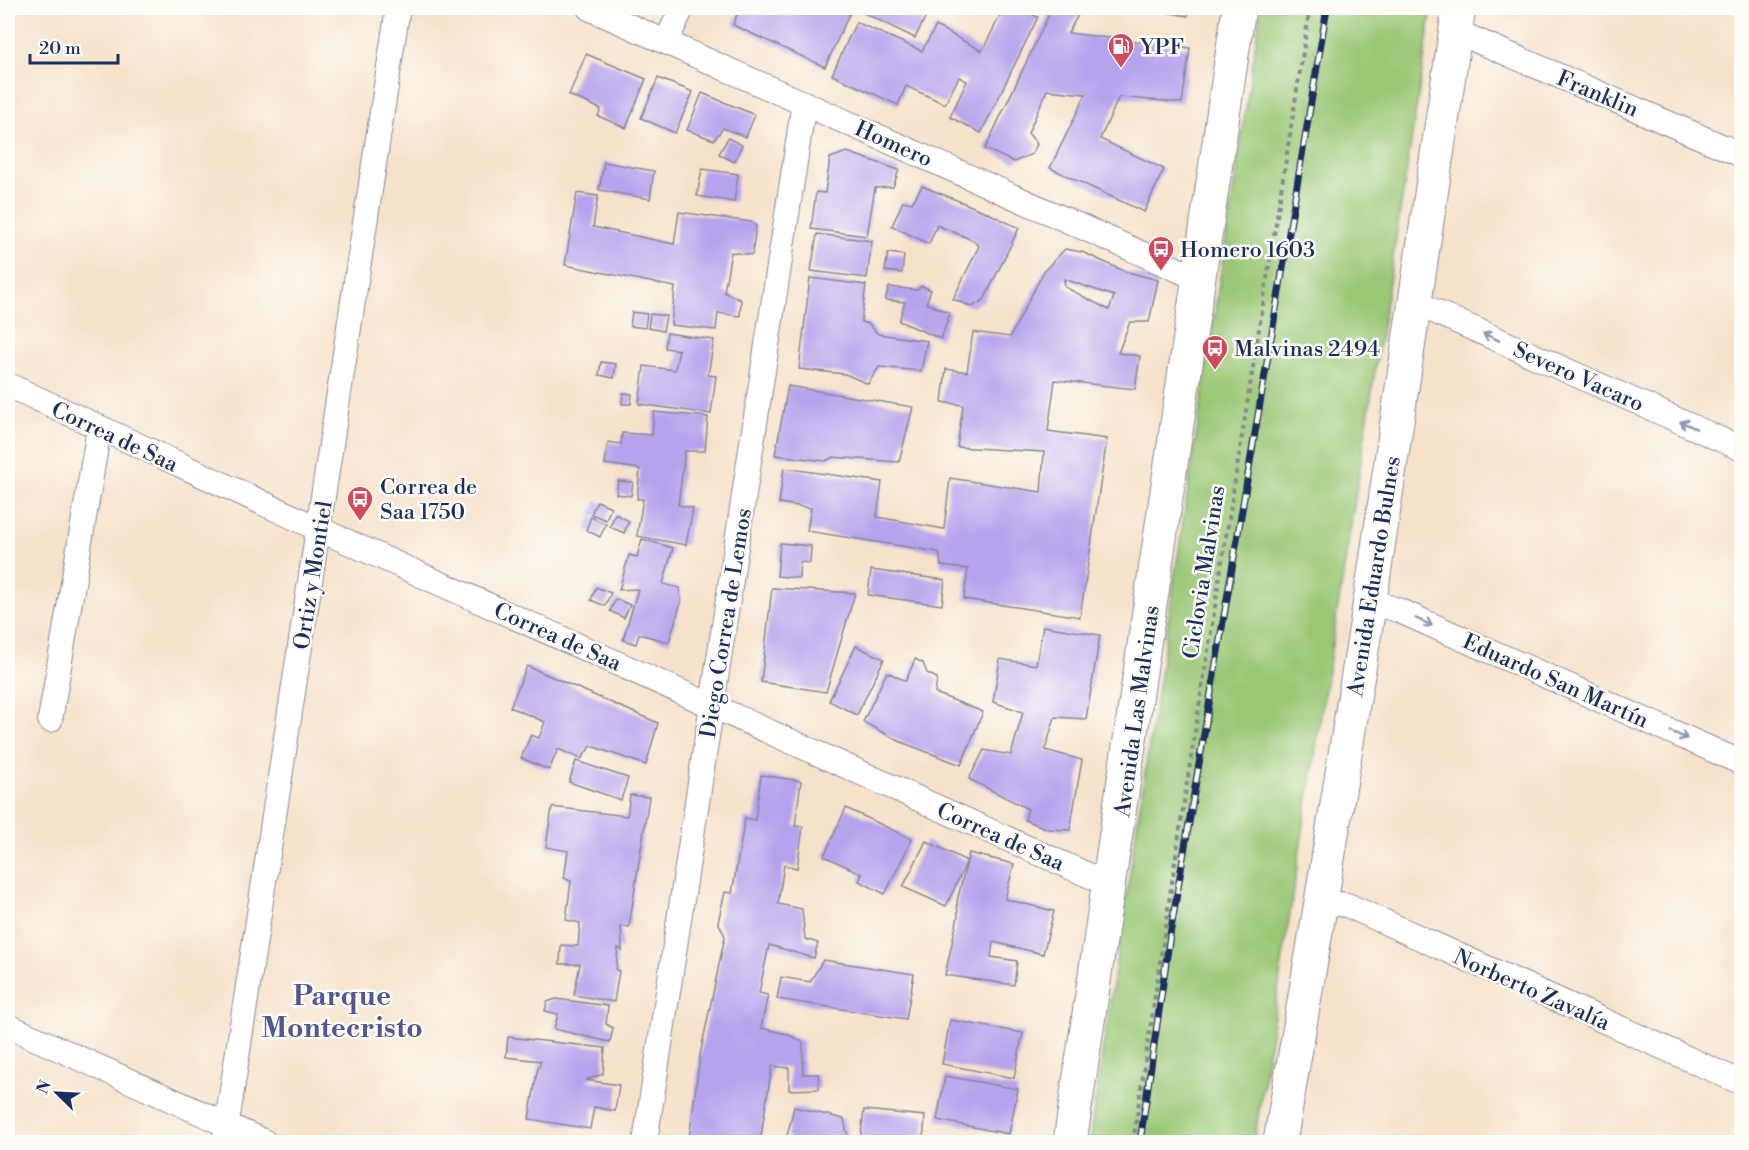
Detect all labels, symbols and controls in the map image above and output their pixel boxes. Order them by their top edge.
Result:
scale bar [30,27,118,65]
fuel station icon: YPF [1106,31,1136,69]
place label: YPF [1139,34,1184,61]
text: 20 m [39,37,81,60]
street label: Franklin [1552,65,1642,124]
street label: Homero [850,115,936,173]
bus stop icon: Homero 1603 [1146,234,1176,272]
place label: Homero 1603 [1180,237,1315,264]
one-way arrow [1482,330,1500,342]
bus stop icon: Malvinas 2494 [1200,333,1230,371]
place label: Malvinas 2494 [1234,336,1380,363]
street label: Severo Vacaro [1509,336,1648,418]
street label: Correa de Saa [47,396,183,479]
one-way arrow [1680,418,1698,430]
street label: Avenida Eduardo Bulnes [1342,454,1407,699]
place label: Correa de Saa 1750 [380,474,477,526]
bus stop icon: Correa de Saa 1750 [345,484,375,522]
street label: Ciclovia Malvinas [1177,484,1232,661]
street label: Ortiz y Montiel [288,498,339,652]
street label: Diego Correa de Lemos [695,506,758,740]
street label: Correa de Saa [490,597,626,678]
street label: Avenida Las Malvinas [1109,604,1166,820]
one-way arrow [1415,616,1433,628]
street label: Eduardo San Martín [1458,628,1652,734]
one-way arrow [1670,730,1688,741]
street label: Correa de Saa [933,797,1069,878]
street label: Norberto Zavalía [1449,944,1614,1037]
district label: Parque Montecristo [261,979,423,1046]
north arrow [27,1063,87,1123]
text: N [33,1077,56,1097]

